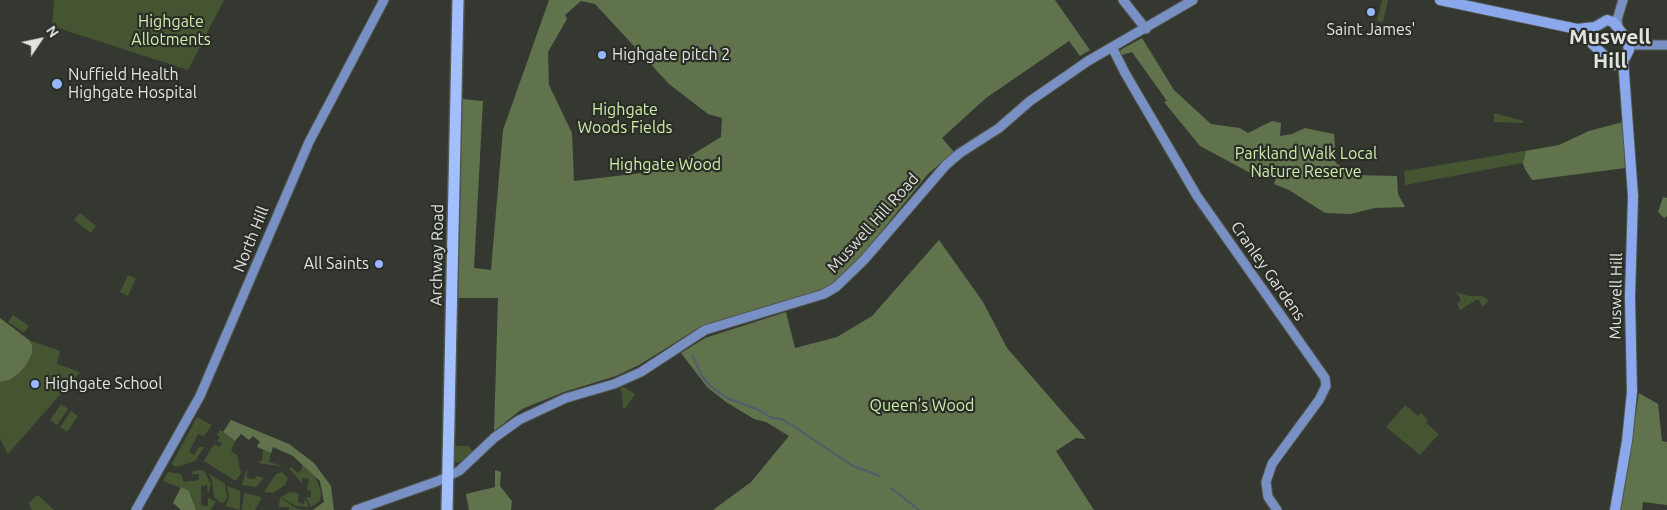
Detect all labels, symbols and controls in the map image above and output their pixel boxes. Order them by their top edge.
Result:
marker: Saint James' [1365,6,1377,18]
park label: Highgate Allotments [131,12,211,50]
north arrow [15,15,65,65]
place label: Saint James' [1327,20,1415,40]
text: N [43,23,62,40]
district label: Muswell Hill [1569,24,1651,74]
place label: Highgate pitch 2 [612,45,730,65]
marker: Highgate pitch 2 [596,49,608,61]
place label: Nuffield Health Highgate Hospital [68,65,197,103]
marker: Nuffield Health Highgate Hospital [50,77,64,91]
park label: Highgate Woods Fields [578,100,672,138]
park label: Parkland Walk Local Nature Reserve [1235,144,1377,182]
park label: Highgate Wood [609,155,721,175]
street label: Muswell Hill Road [823,169,923,277]
street label: North Hill [229,203,273,275]
street label: Archway Road [427,204,447,306]
street label: Cranley Gardens [1227,218,1309,324]
street label: Muswell Hill [1606,252,1626,340]
place label: All Saints [304,254,369,274]
marker: All Saints [373,258,385,270]
place label: Highgate School [45,374,162,394]
marker: Highgate School [29,378,41,390]
park label: Queen’s Wood [870,396,974,416]

